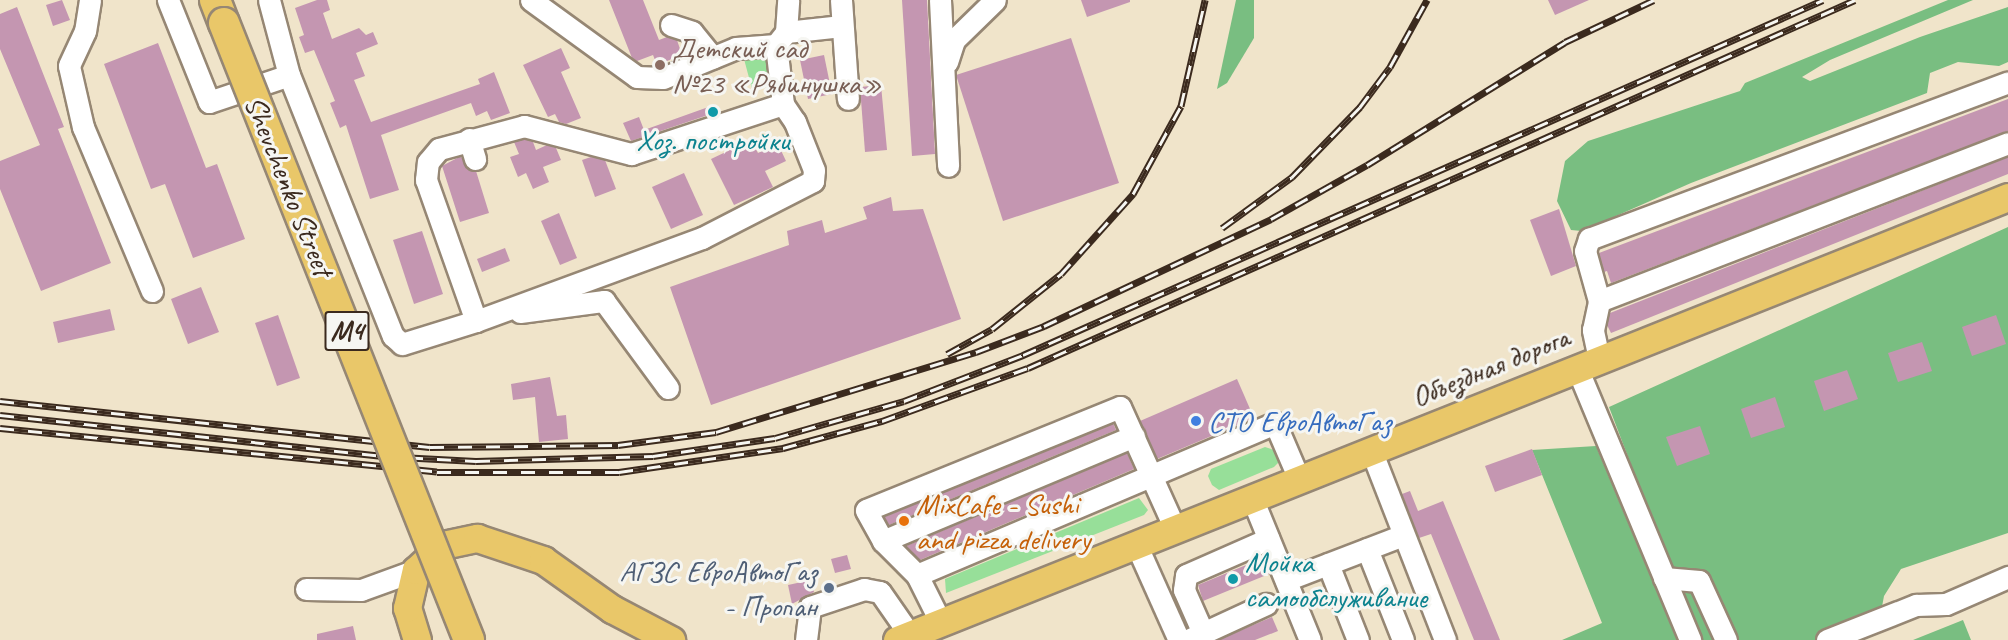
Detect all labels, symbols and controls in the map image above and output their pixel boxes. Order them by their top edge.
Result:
place label: Детский сад №23 «Рябинушка» [672,30,882,100]
marker: Детский сад №23 «Рябинушка» [653,58,667,72]
street label: Shevchenko Street [236,91,342,281]
marker: Хоз. постройки [706,105,720,119]
place label: Хоз. постройки [636,122,790,158]
road number: M4 [323,306,371,356]
street label: Объездная дорога [1406,319,1574,415]
place label: СТО ЕвроАвтоГаз [1208,403,1391,439]
marker: СТО ЕвроАвтоГаз [1189,414,1203,428]
place label: MixСafe - Sushi and pizza delivery [916,486,1090,556]
marker: MixСafe - Sushi and pizza delivery [897,514,911,528]
place label: Мойка самообслуживание [1245,544,1427,614]
place label: АГЗС ЕвроАвтоГаз - Пропан [620,553,817,624]
marker: Мойка самообслуживание [1226,572,1240,586]
marker: АГЗС ЕвроАвтоГаз - Пропан [822,581,836,595]

